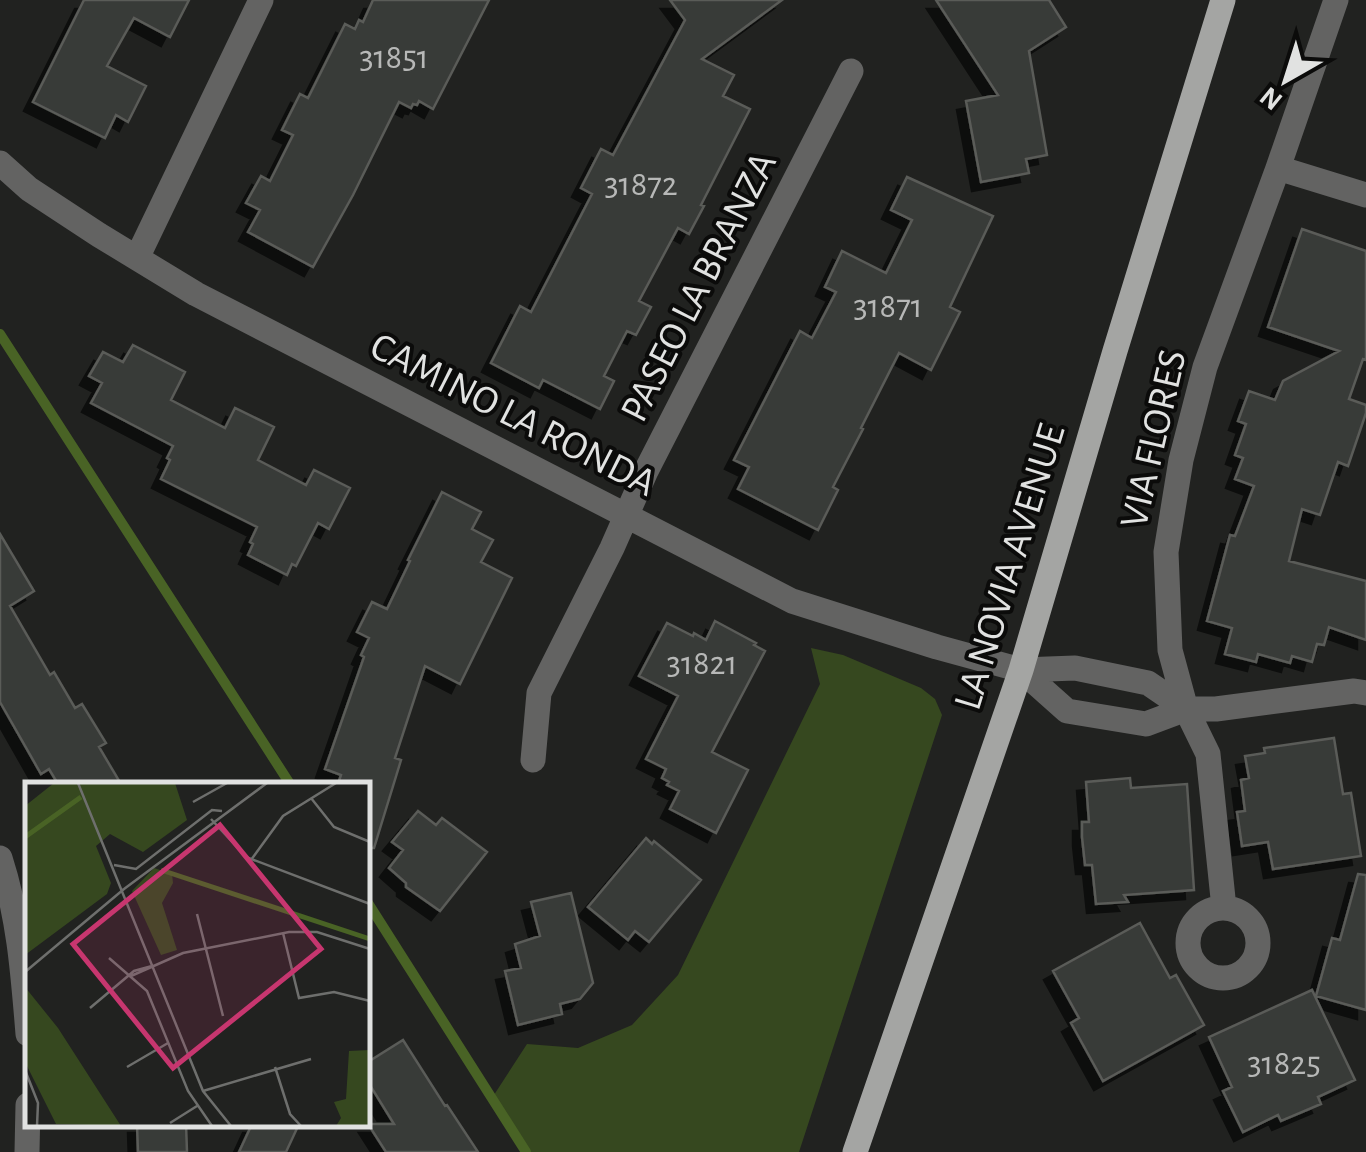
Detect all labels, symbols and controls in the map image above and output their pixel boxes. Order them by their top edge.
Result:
north arrow [1236,30,1336,130]
house number: 31851 [359,40,429,75]
text: N [1255,81,1288,115]
street label: PASEO LA BRANZA [614,146,784,428]
house number: 31872 [604,167,678,202]
house number: 31871 [853,289,923,324]
street label: CAMINO LA RONDA [364,326,662,504]
street label: VIA FLORES [1114,346,1194,532]
street label: LA NOVIA AVENUE [948,419,1072,715]
house number: 31821 [666,646,738,681]
inset map [25,782,370,1127]
house number: 31825 [1247,1046,1321,1081]

